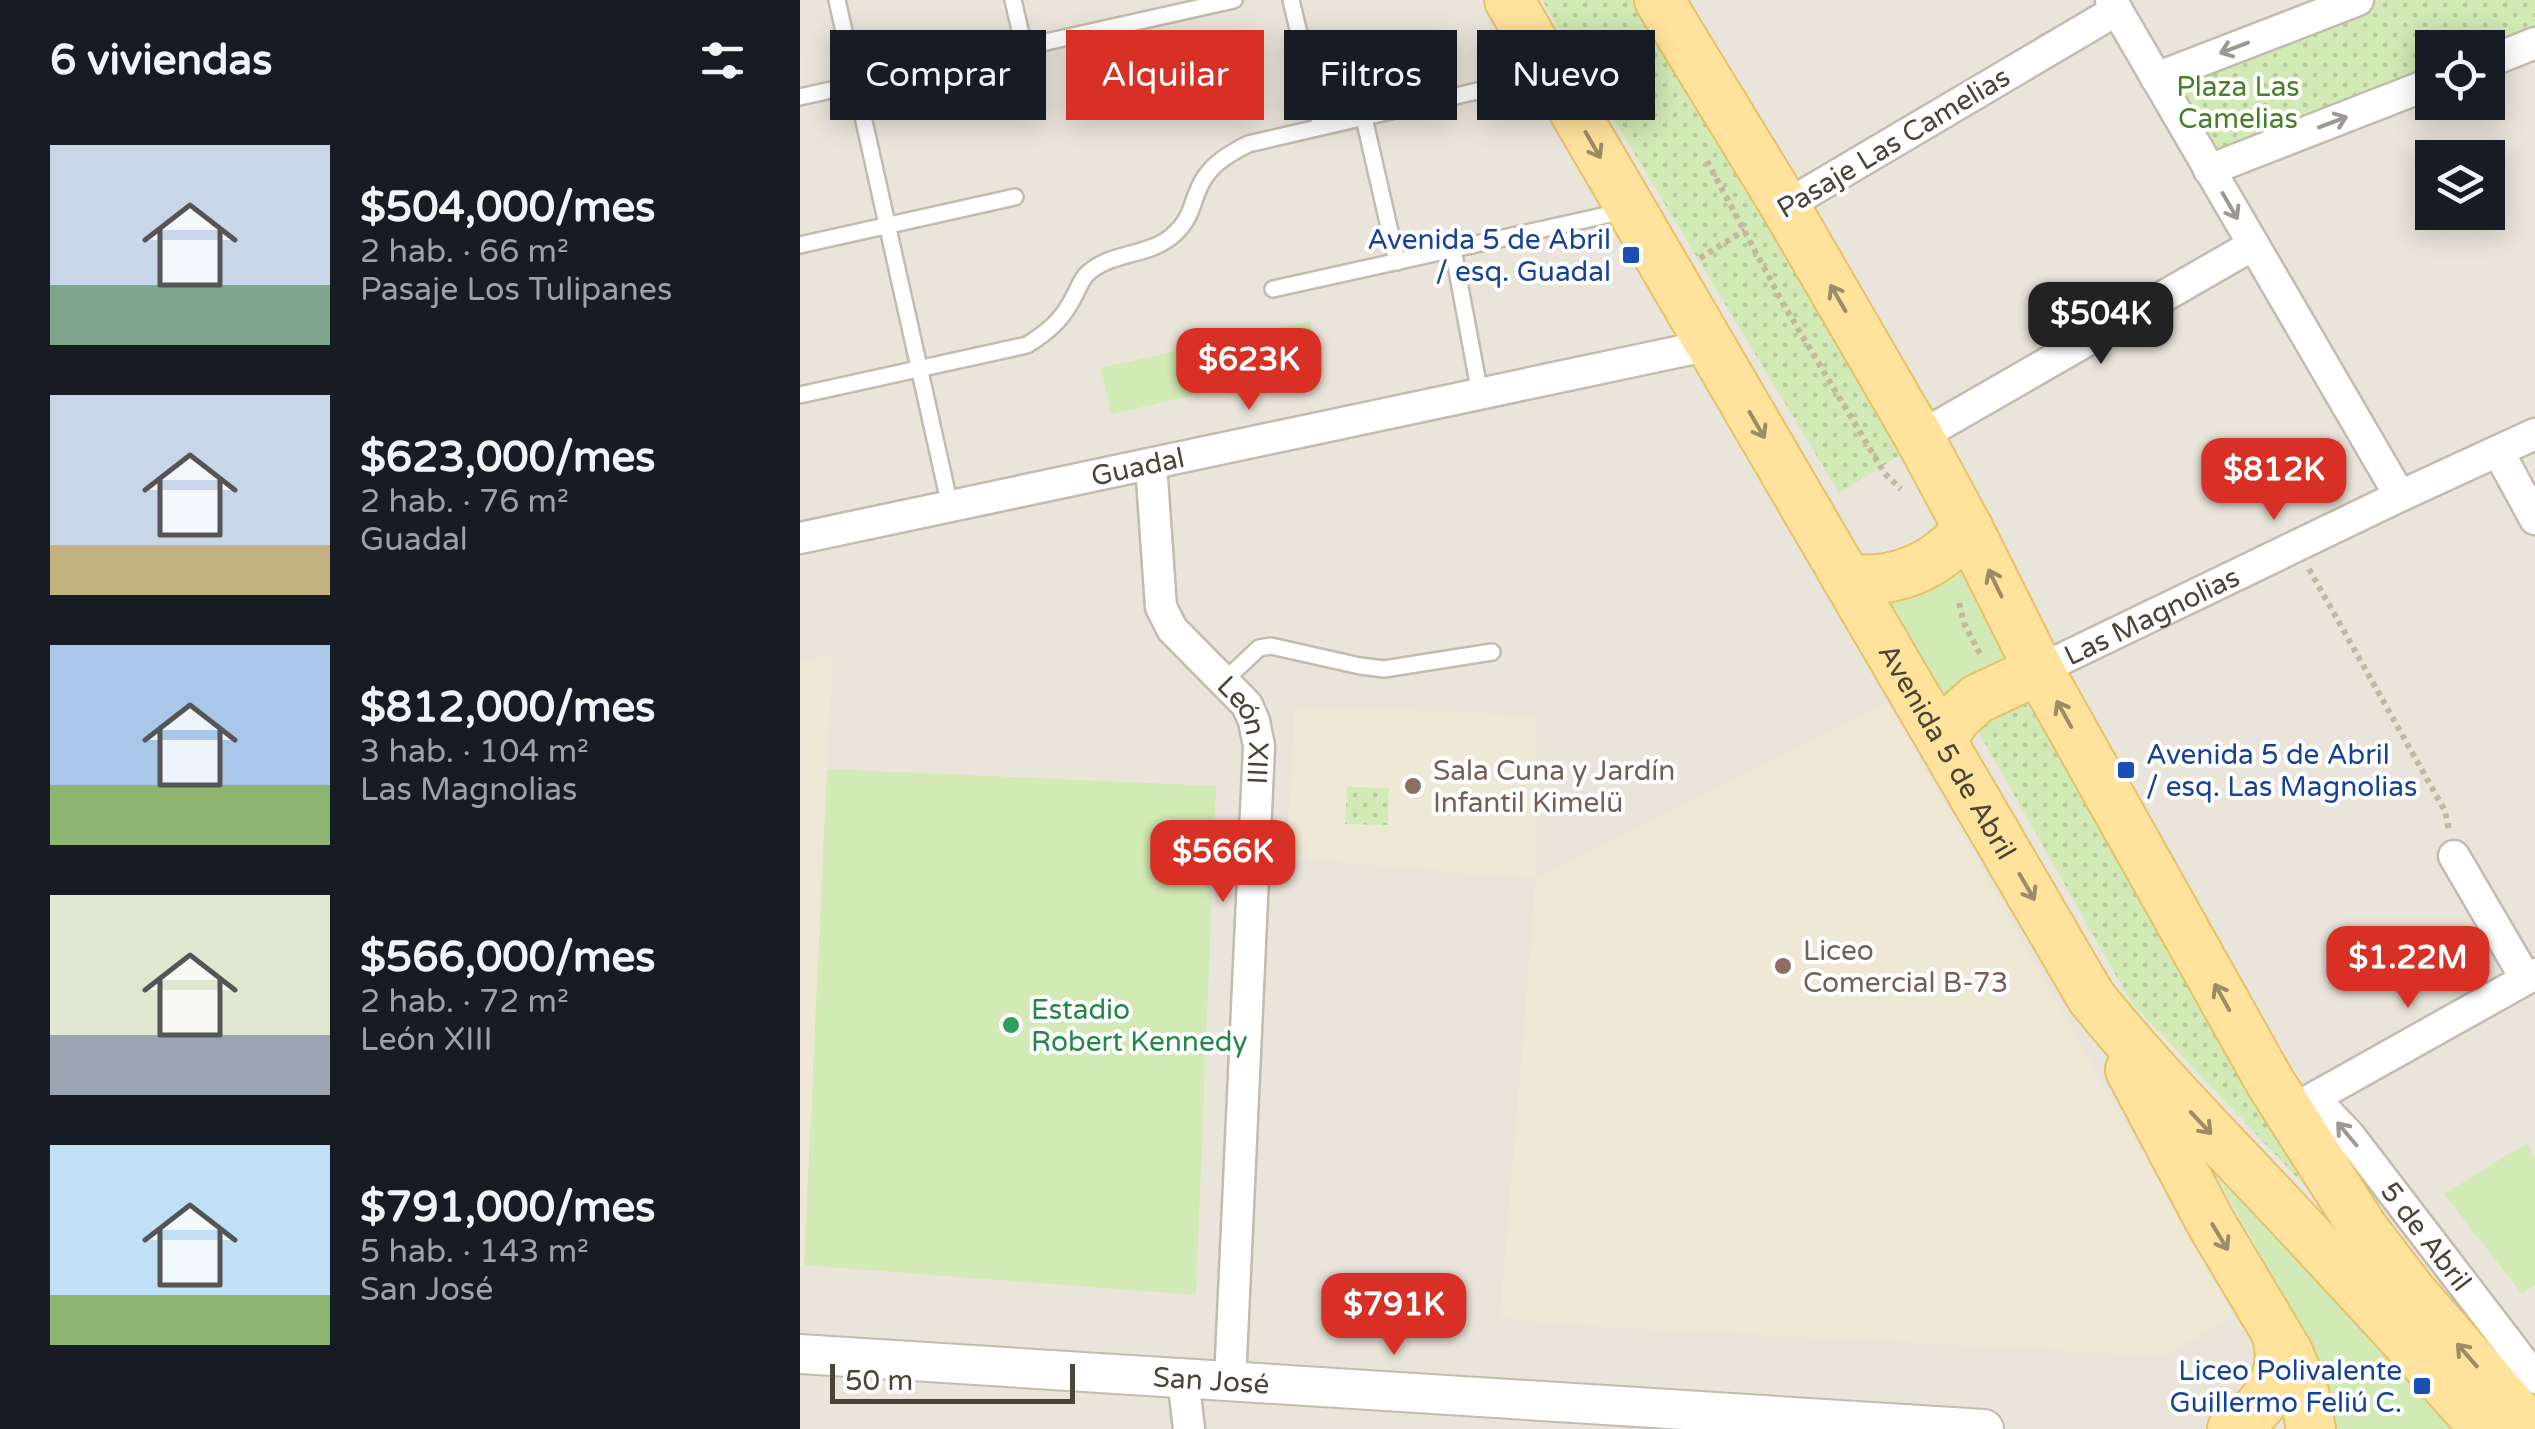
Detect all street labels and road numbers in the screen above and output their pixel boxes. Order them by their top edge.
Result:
street label: Pasaje Las Camelias [1771,60,2016,226]
street label: Guadal [1088,441,1187,494]
street label: Las Magnolias [2059,560,2245,673]
street label: Avenida 5 de Abril [1871,638,2023,866]
street label: León XIII [1210,669,1275,785]
street label: 5 de Abril [2373,1175,2478,1298]
street label: San José [1152,1360,1270,1402]

